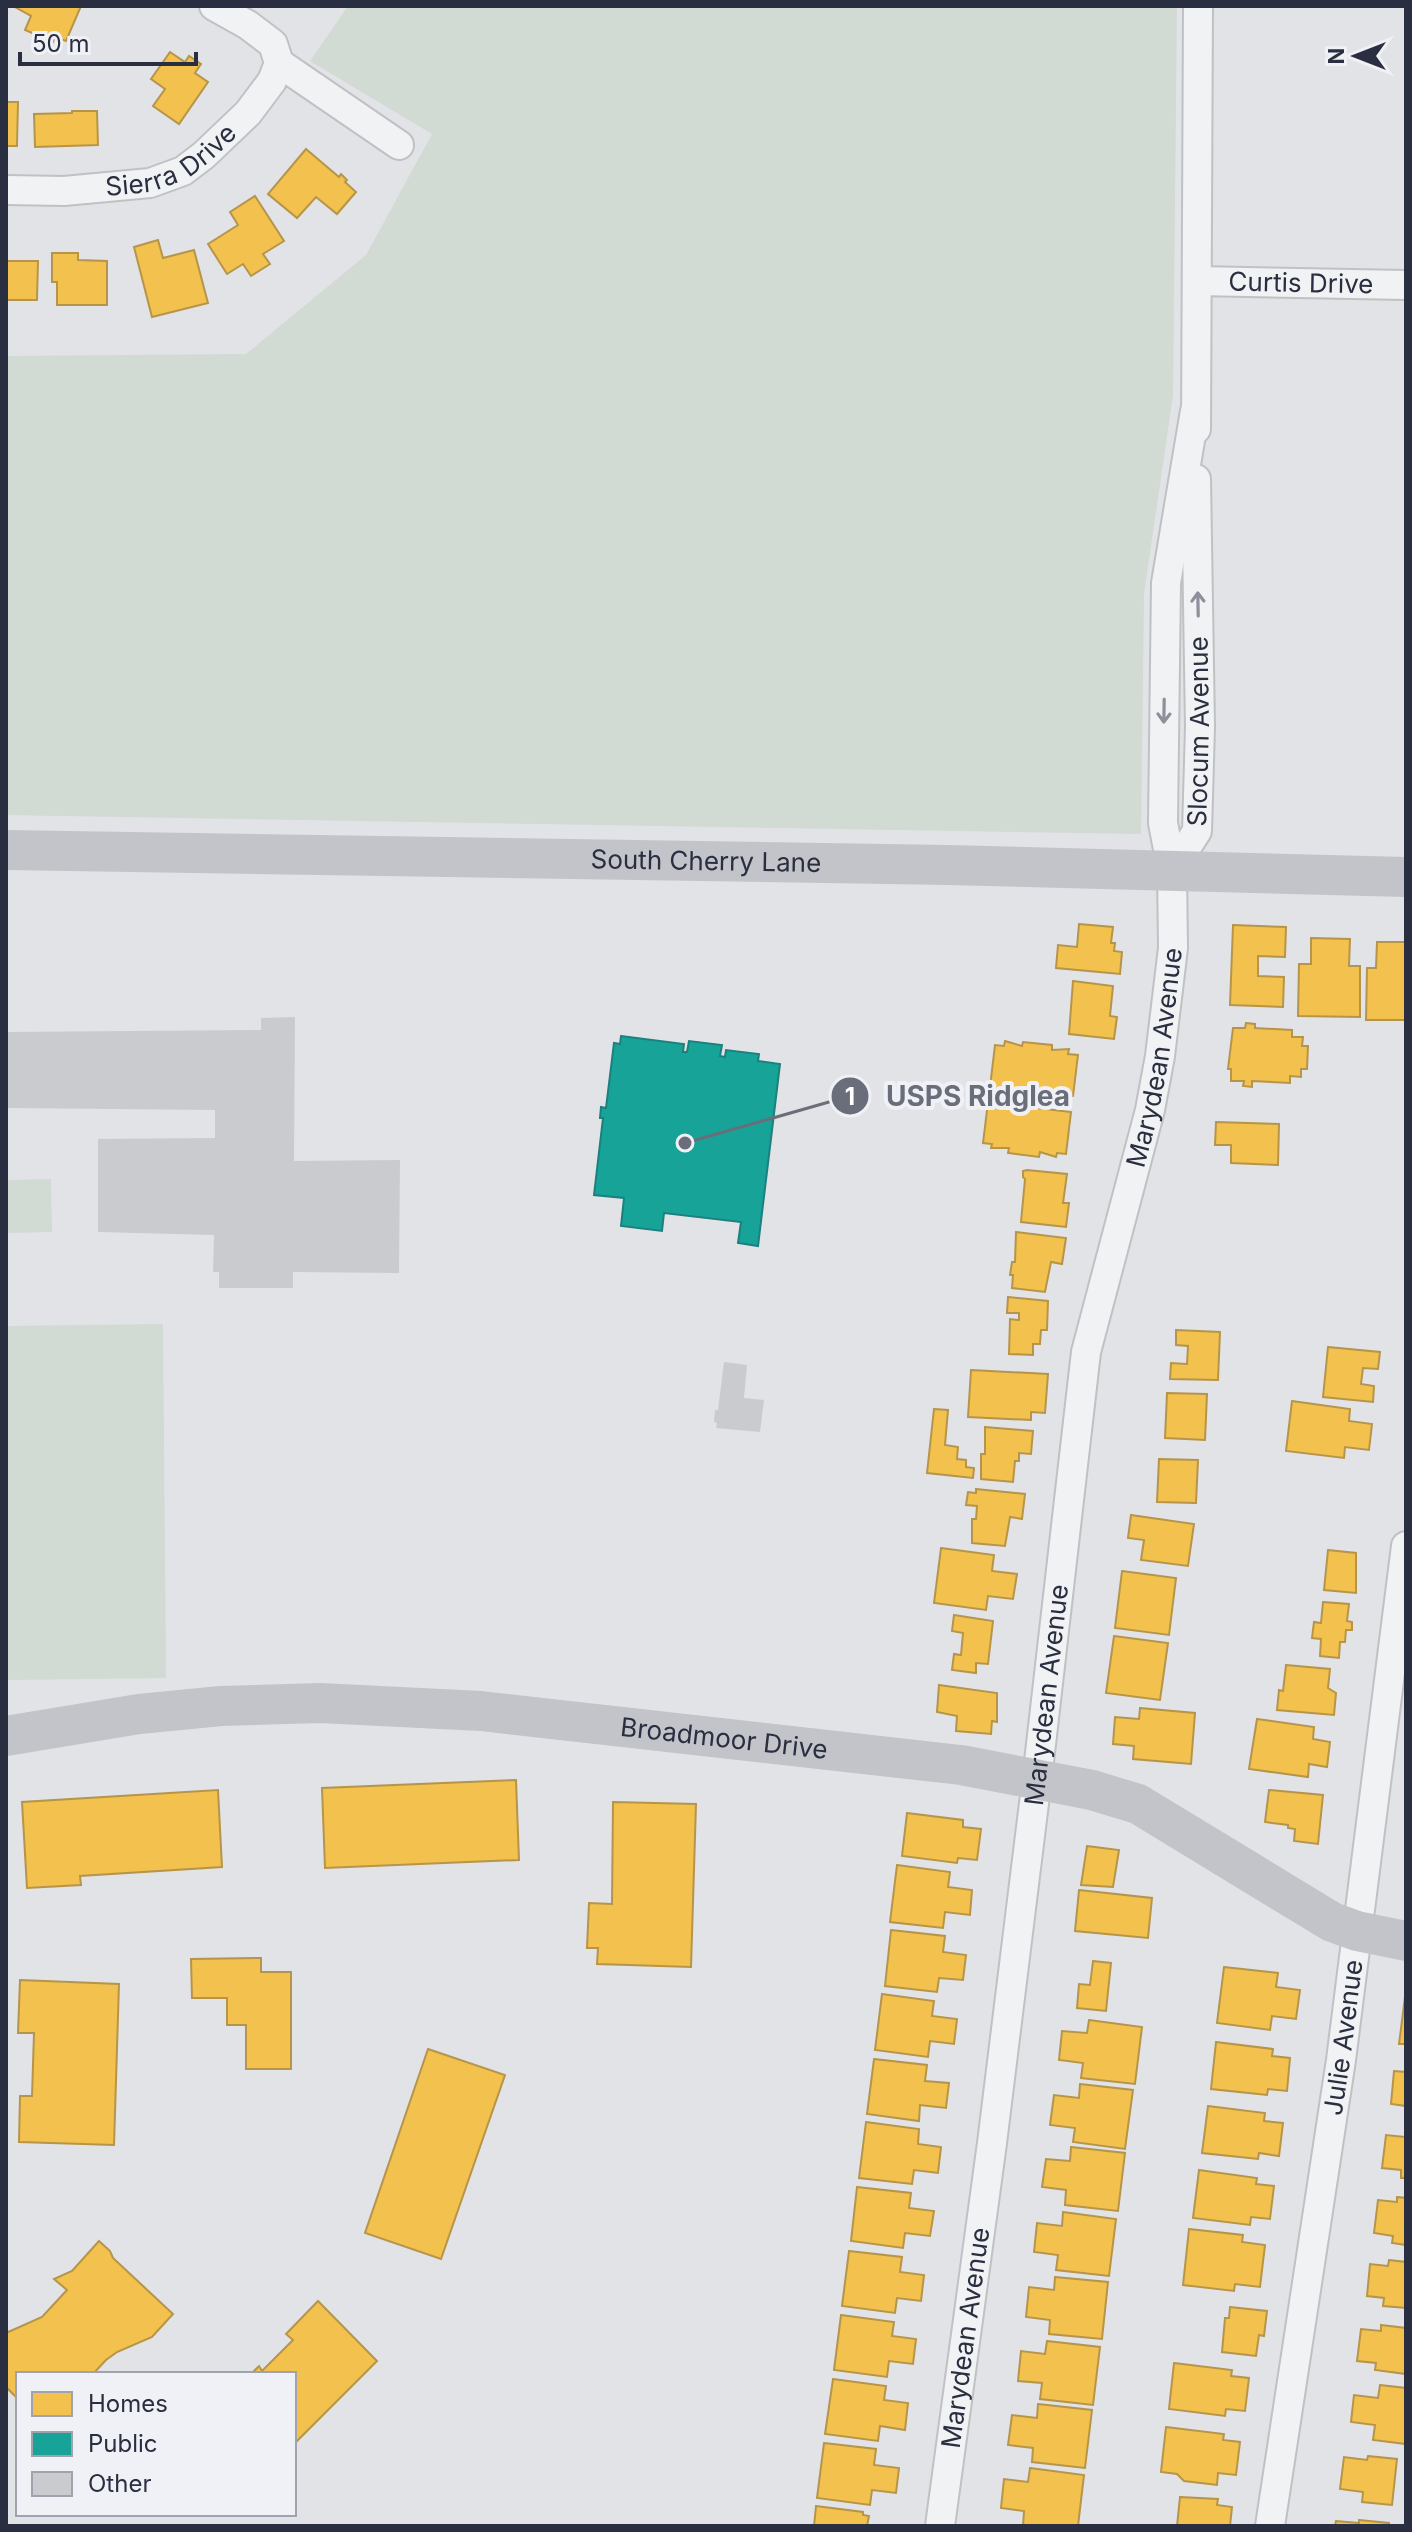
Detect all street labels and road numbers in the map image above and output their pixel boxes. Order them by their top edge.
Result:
street label: Sierra Drive [104,117,242,202]
street label: Curtis Drive [1228,266,1374,299]
street label: Slocum Avenue [1181,636,1215,827]
street label: South Cherry Lane [590,843,821,878]
street label: Marydean Avenue [1120,946,1188,1171]
street label: Marydean Avenue [1018,1583,1074,1807]
street label: Broadmoor Drive [619,1711,829,1765]
street label: Julie Avenue [1317,1958,1369,2117]
street label: Marydean Avenue [935,2225,995,2450]

